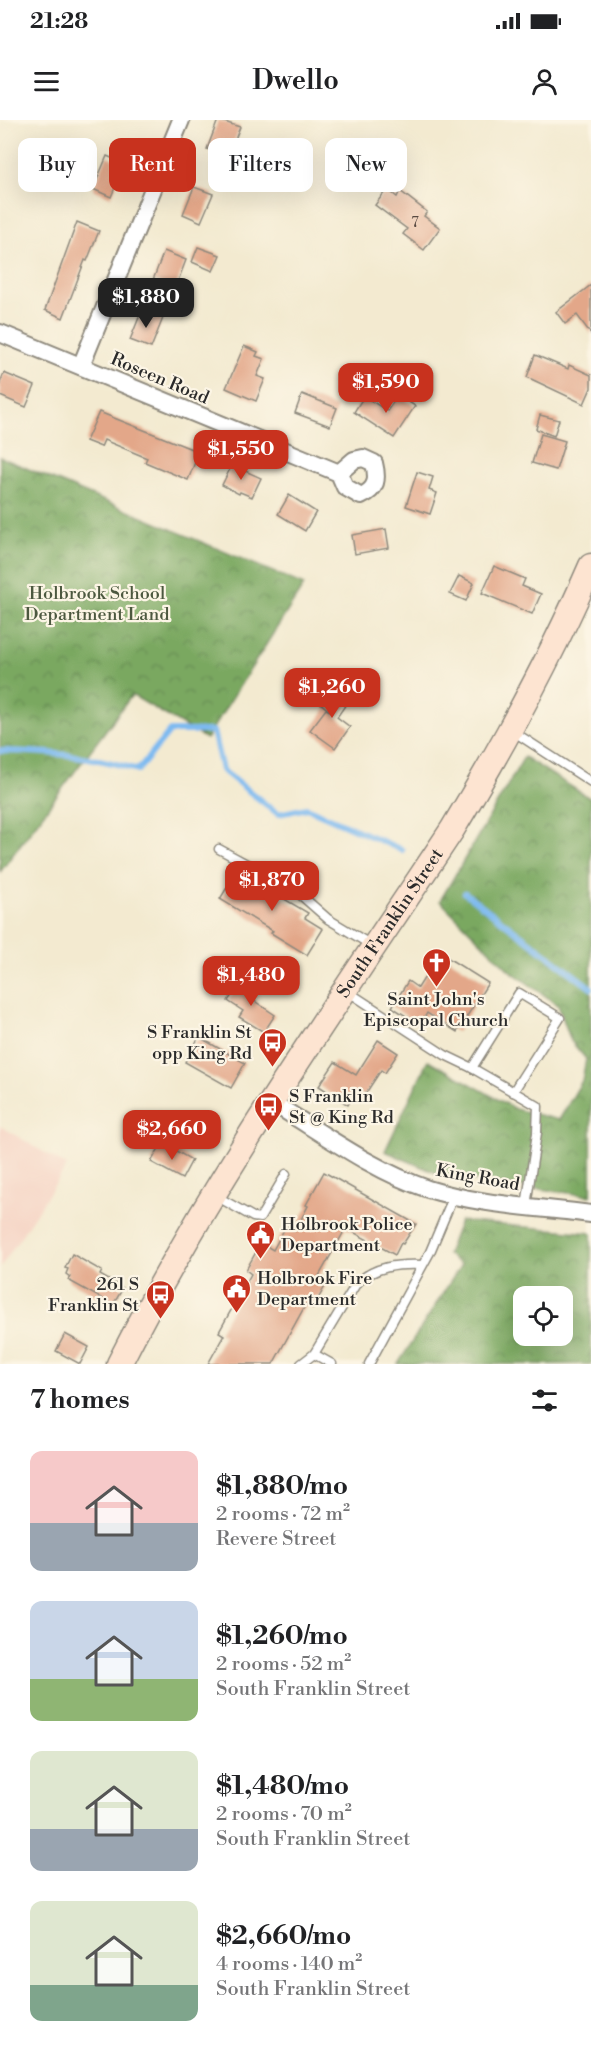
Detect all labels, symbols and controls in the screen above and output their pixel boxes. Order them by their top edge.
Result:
text: 21:28 [30,8,88,35]
text: Dwello [252,64,339,98]
icon: menu [30,65,63,98]
icon: person [528,65,561,98]
chip: Buy [18,138,97,192]
chip: Rent [109,138,196,192]
chip: Filters [208,138,313,192]
chip: New [325,138,407,192]
house number: 7 [411,213,419,232]
pin: $1,880 [97,278,195,329]
text: $1,880 [112,285,180,310]
street label: Roseen Road [107,347,213,410]
pin: $1,590 [337,363,435,414]
text: $1,590 [352,370,420,395]
pin: $1,550 [192,430,290,481]
text: $1,550 [207,437,275,462]
park label: Holbrook School Department Land [25,582,170,626]
pin: $1,260 [283,668,381,719]
text: $1,260 [298,675,366,700]
street label: South Franklin Street [332,844,449,1002]
pin: $1,870 [223,861,321,912]
text: $1,870 [239,868,305,893]
church icon: Saint John's Episcopal Church [420,946,452,988]
pin: $1,480 [202,956,300,1007]
text: $1,480 [217,963,285,988]
place label: Saint John's Episcopal Church [363,988,509,1032]
place label: S Franklin St opp King Rd [147,1021,253,1065]
bus stop icon: S Franklin St opp King Rd [257,1026,289,1068]
place label: S Franklin St @ King Rd [289,1085,394,1129]
bus stop icon: S Franklin St @ King Rd [252,1090,284,1132]
pin: $2,660 [123,1110,221,1161]
text: $2,660 [137,1117,207,1142]
street label: King Road [434,1159,522,1196]
place label: Holbrook Police Department [281,1213,413,1257]
public building icon: Holbrook Police Department [244,1218,276,1260]
place label: Holbrook Fire Department [257,1267,372,1311]
public building icon: Holbrook Fire Department [220,1272,252,1314]
place label: 261 S Franklin St [48,1273,140,1317]
bus stop icon: 261 S Franklin St [144,1278,176,1320]
map controls [513,1286,573,1346]
button: locate [513,1286,573,1346]
text: 7 homes [30,1384,130,1416]
icon: filters [528,1384,561,1417]
text: $1,880/mo [216,1470,348,1502]
icon: home [78,1475,150,1547]
text: 2 rooms · 72 m² [216,1502,350,1527]
text: Revere Street [216,1527,336,1552]
text: $1,260/mo [216,1620,348,1652]
icon: home [78,1625,150,1697]
text: 2 rooms · 52 m² [216,1652,351,1677]
text: South Franklin Street [216,1677,410,1702]
text: $1,480/mo [216,1770,349,1802]
icon: home [78,1775,150,1847]
text: 2 rooms · 70 m² [216,1802,352,1827]
text: South Franklin Street [216,1827,410,1852]
text: $2,660/mo [216,1920,351,1952]
icon: home [78,1925,150,1997]
text: 4 rooms · 140 m² [216,1952,362,1977]
text: South Franklin Street [216,1977,410,2002]

